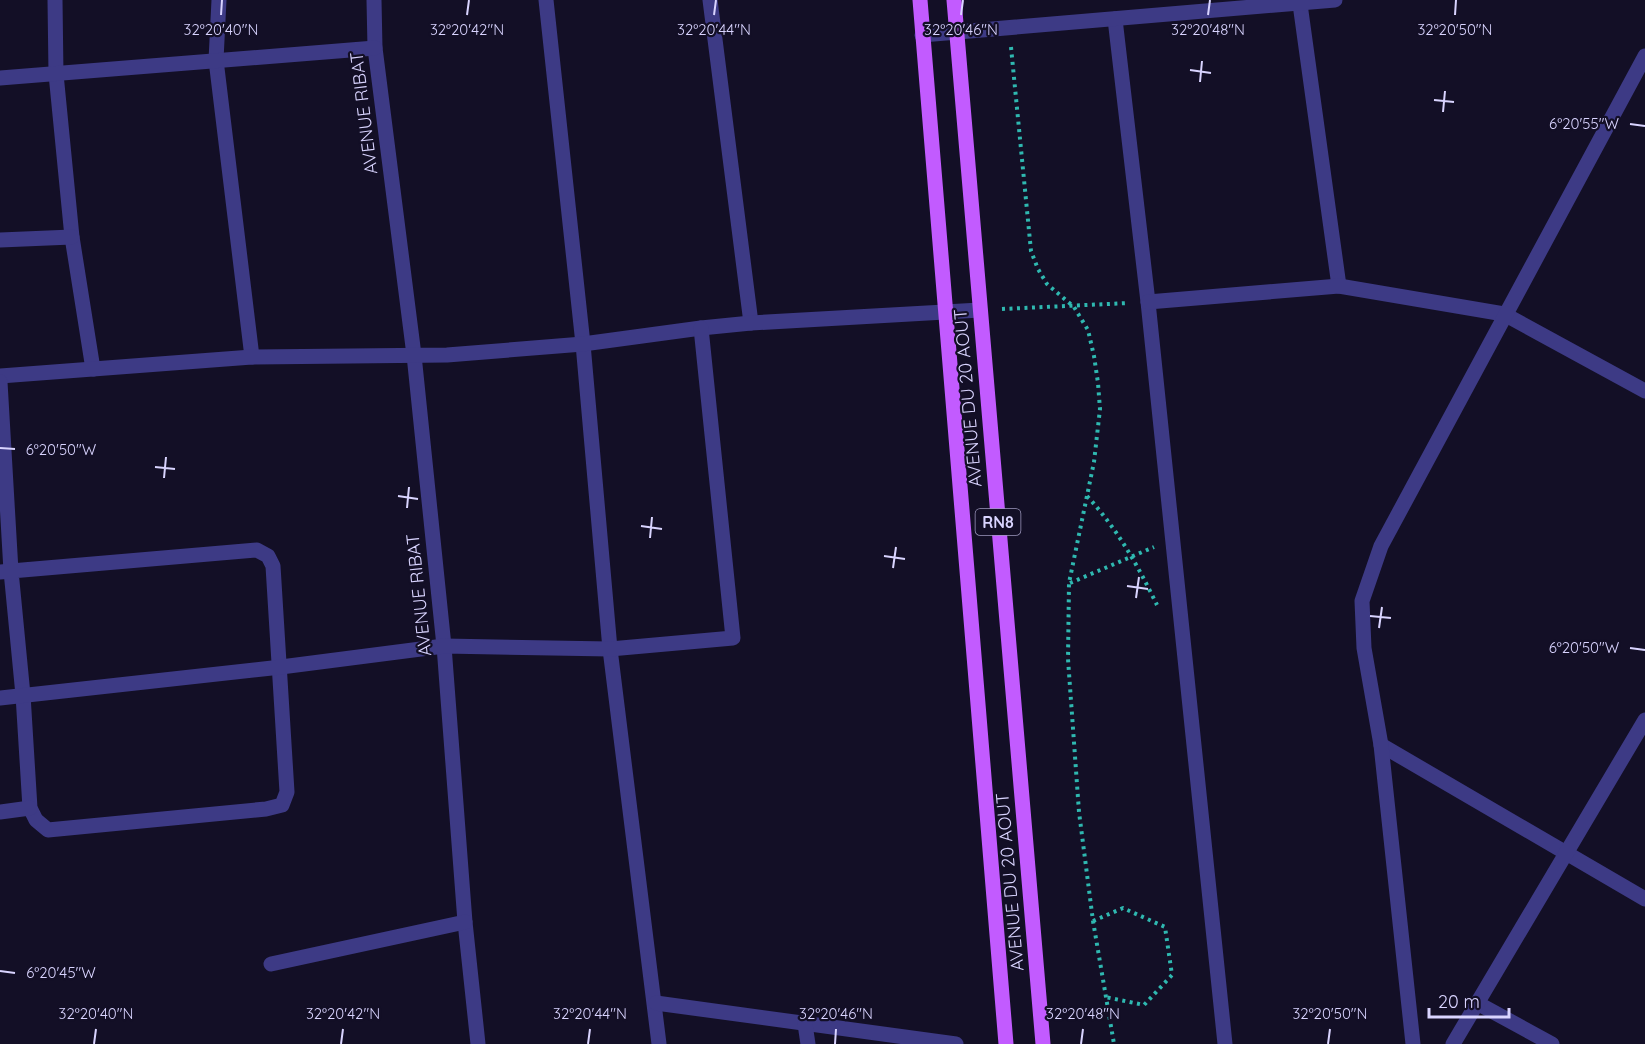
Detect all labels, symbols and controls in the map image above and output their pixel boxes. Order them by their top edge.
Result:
text: 32°20'40"N [184,20,258,39]
text: 32°20'42"N [430,20,504,39]
text: 32°20'44"N [677,20,751,39]
text: 32°20'46"N [924,20,998,39]
text: 32°20'48"N [1171,20,1245,39]
text: 32°20'50"N [1417,20,1493,39]
street label: AVENUE RIBAT [345,50,382,176]
text: 6°20'55"W [1549,114,1619,133]
street label: AVENUE DU 20 AOUT [948,308,987,488]
text: 6°20'50"W [26,440,97,459]
road number: RN8 [976,509,1020,535]
street label: AVENUE RIBAT [401,532,436,657]
text: 6°20'50"W [1549,638,1620,657]
street label: AVENUE DU 20 AOUT [990,792,1029,972]
text: 6°20'45"W [26,963,96,982]
scale bar [1429,981,1508,1019]
text: 20 m [1438,990,1480,1013]
text: 32°20'40"N [59,1004,133,1023]
text: 32°20'42"N [306,1004,380,1023]
text: 32°20'44"N [553,1004,627,1023]
text: 32°20'46"N [799,1004,873,1023]
text: 32°20'48"N [1046,1004,1120,1023]
text: 32°20'50"N [1292,1004,1368,1023]

